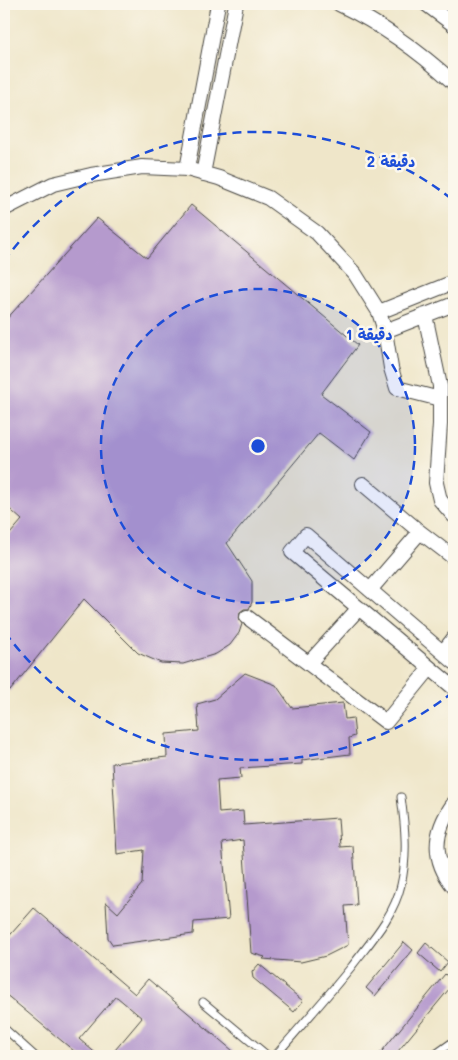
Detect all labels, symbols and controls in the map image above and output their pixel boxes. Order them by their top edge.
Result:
text: 2 دقيقة [367,151,415,171]
text: 1 دقيقة [346,324,392,344]
centre of rings [249,437,267,455]

